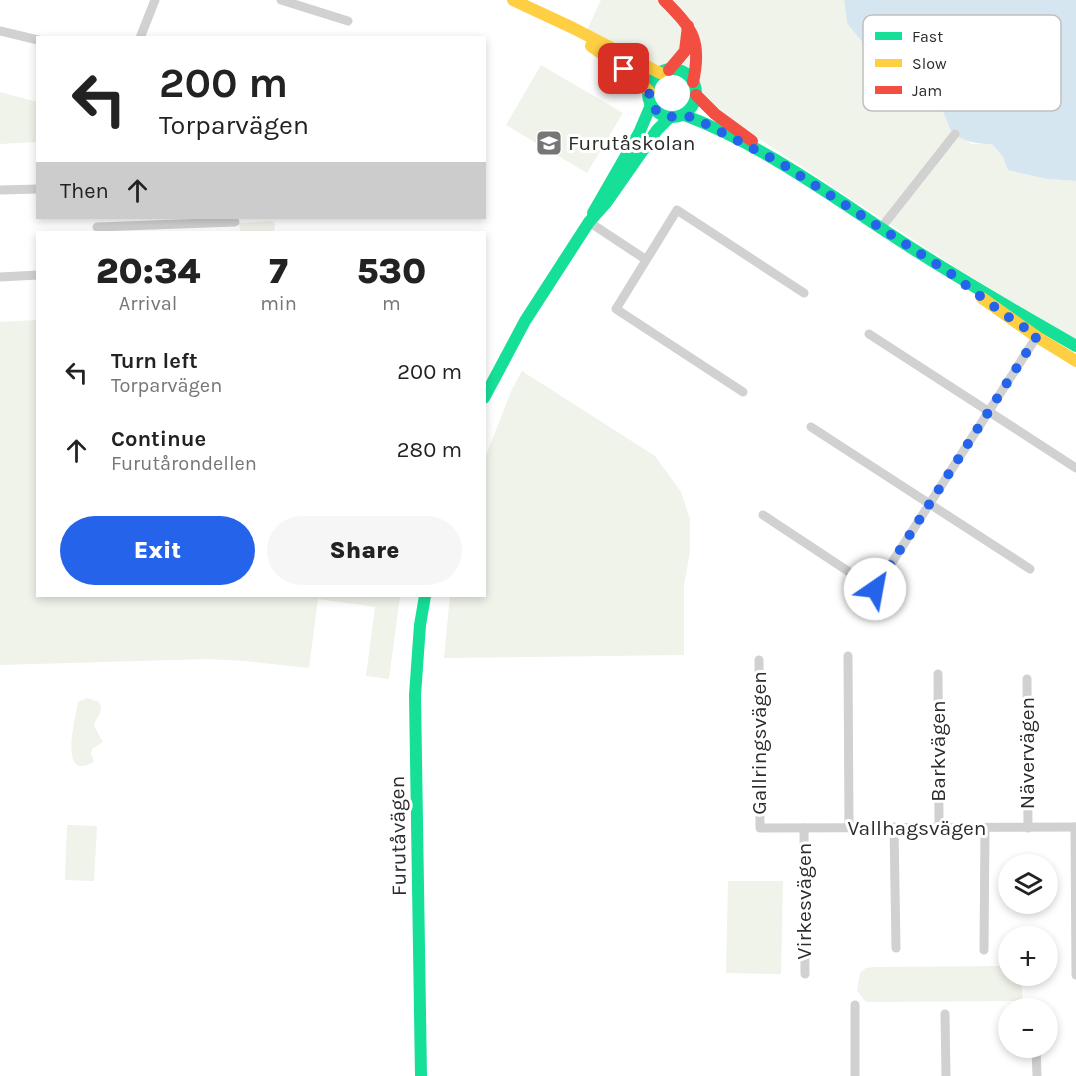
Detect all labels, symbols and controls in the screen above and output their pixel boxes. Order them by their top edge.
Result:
legend [863,15,1061,111]
text: Fast [912,27,943,46]
pin [598,43,649,94]
icon: arrive [607,52,640,85]
text: Slow [912,54,947,73]
text: 200 m [159,58,288,108]
icon: left [60,60,138,138]
text: Jam [912,81,942,100]
text: Torparvägen [159,109,309,141]
school or university icon: Furutåskolan [534,128,564,158]
place label: Furutåskolan [568,131,695,155]
icon: ahead [121,174,154,207]
text: Then [60,178,109,204]
text: 20:34 [96,250,200,292]
text: 7 [269,250,288,292]
text: 530 [357,250,426,292]
text: Arrival [119,292,177,315]
text: min [260,292,297,315]
text: m [382,292,401,315]
text: Turn left [111,348,198,374]
icon: left [60,356,93,389]
text: 200 m [397,359,462,385]
text: Torparvägen [111,374,222,397]
text: Continue [111,426,206,452]
icon: ahead [60,434,93,467]
text: 280 m [397,437,462,463]
text: Furutårondellen [111,452,257,475]
button: Exit [60,516,255,585]
button: Share [267,516,462,585]
position arrow [843,557,907,621]
street label: Gallringsvägen [747,671,771,815]
street label: Nävervägen [1015,697,1039,809]
street label: Barkvägen [926,700,950,802]
street label: Furutåvägen [385,776,411,896]
street label: Vallhagsvägen [847,816,987,840]
street label: Virkesvägen [792,843,816,959]
map controls [998,854,1058,1058]
button: layers [998,854,1058,914]
button: + [998,926,1058,986]
button: − [998,998,1058,1058]

